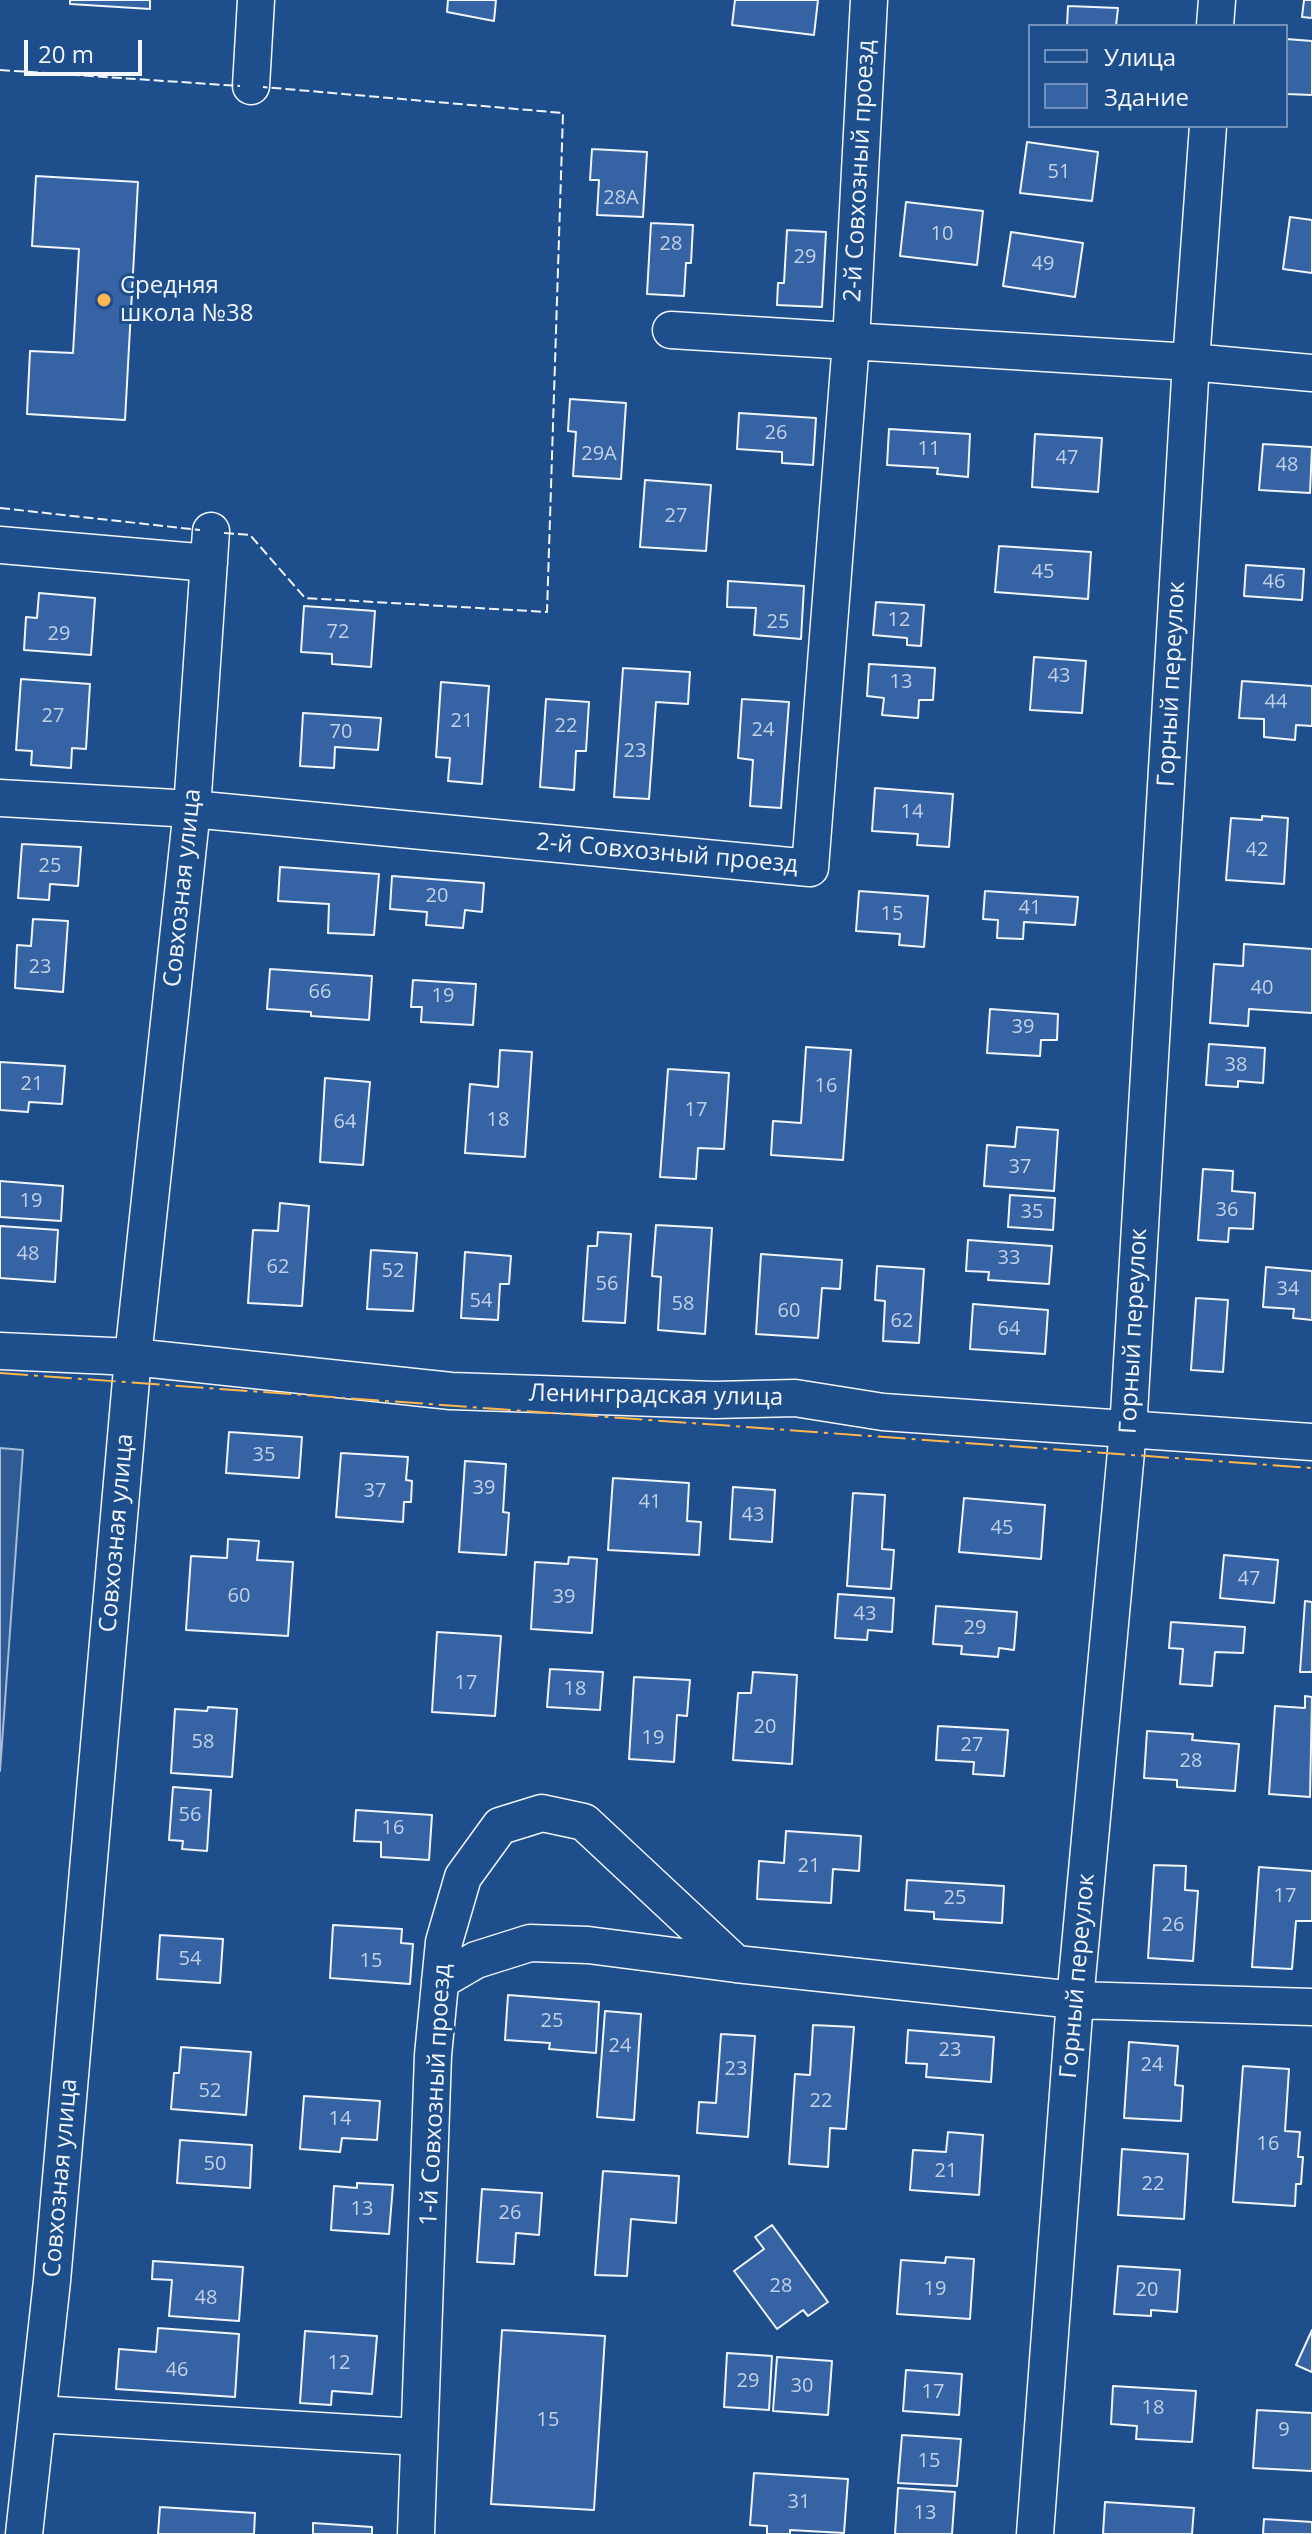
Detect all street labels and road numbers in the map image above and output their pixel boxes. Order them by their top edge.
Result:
street label: 2-й Совхозный проезд [839,39,881,303]
street label: Горный переулок [1152,580,1192,788]
street label: Совхозная улица [158,787,208,989]
street label: 2-й Совхозный проезд [535,828,799,880]
street label: Горный переулок [1114,1227,1154,1435]
street label: Ленинградская улица [529,1379,783,1413]
street label: Совхозная улица [94,1432,140,1634]
street label: Горный переулок [1055,1872,1101,2080]
street label: 1-й Совхозный проезд [415,1963,457,2227]
street label: Совхозная улица [38,2077,84,2279]

